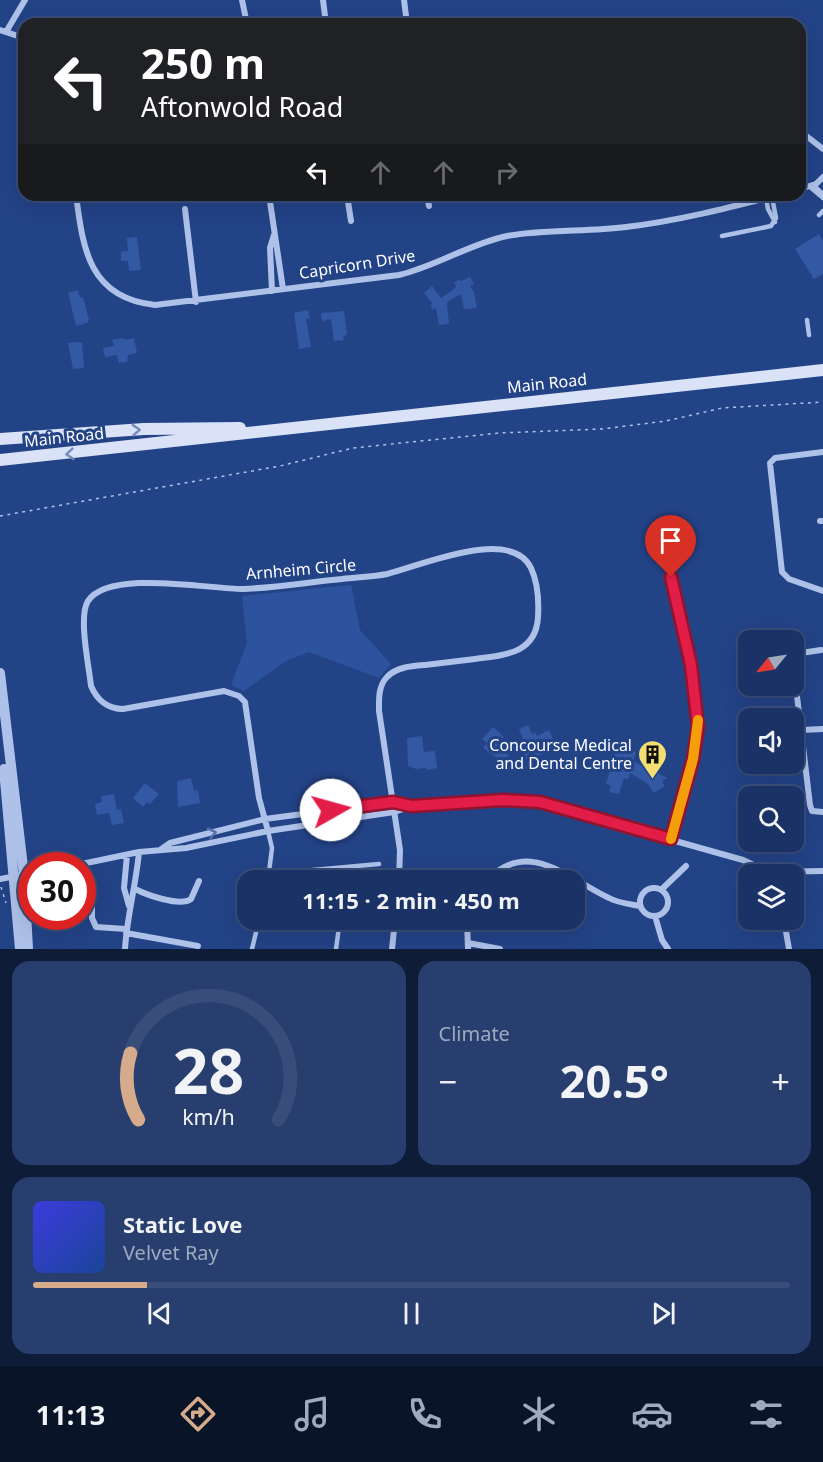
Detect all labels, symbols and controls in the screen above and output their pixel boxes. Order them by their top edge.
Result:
text: 250 m [141,34,265,91]
icon: left [42,42,120,120]
text: Aftonwold Road [141,88,343,125]
icon: left [301,156,334,189]
icon: ahead [364,156,397,189]
icon: ahead [427,156,460,189]
icon: right [490,156,523,189]
street label: Capricorn Drive [297,244,417,284]
street label: Main Road [506,368,588,398]
street label: Main Road [23,422,105,452]
one-way arrow [131,423,140,436]
one-way arrow [66,447,75,460]
pin [645,515,696,577]
icon: arrive [654,524,687,557]
street label: Arnheim Circle [245,553,357,585]
north arrow [738,630,804,696]
map controls [738,630,804,930]
button: sound [738,708,804,774]
place label: Concourse Medical and Dental Centre [489,734,632,774]
building icon: Concourse Medical and Dental Centre [637,738,669,780]
position arrow [299,778,363,842]
button: search [738,786,804,852]
one-way arrow [207,828,217,841]
speed limit sign: 30 [18,852,96,930]
button: layers [738,864,804,930]
text: 11:15 · 2 min · 450 m [302,885,520,915]
text: Climate [439,1020,510,1047]
text: 28 [173,1027,244,1112]
text: 20.5° [560,1050,669,1111]
text: − [439,1059,457,1104]
text: + [771,1059,790,1104]
text: km/h [182,1102,235,1131]
text: Static Love [123,1209,242,1239]
text: Velvet Ray [123,1239,219,1266]
icon: previous [143,1297,176,1330]
icon: pause [395,1297,428,1330]
icon: next [647,1297,680,1330]
icon: directions [177,1393,219,1435]
icon: music [291,1393,333,1435]
icon: phone [404,1393,446,1435]
icon: climate [518,1393,560,1435]
icon: car [631,1393,673,1435]
icon: filters [745,1393,787,1435]
text: 11:13 [36,1396,105,1433]

